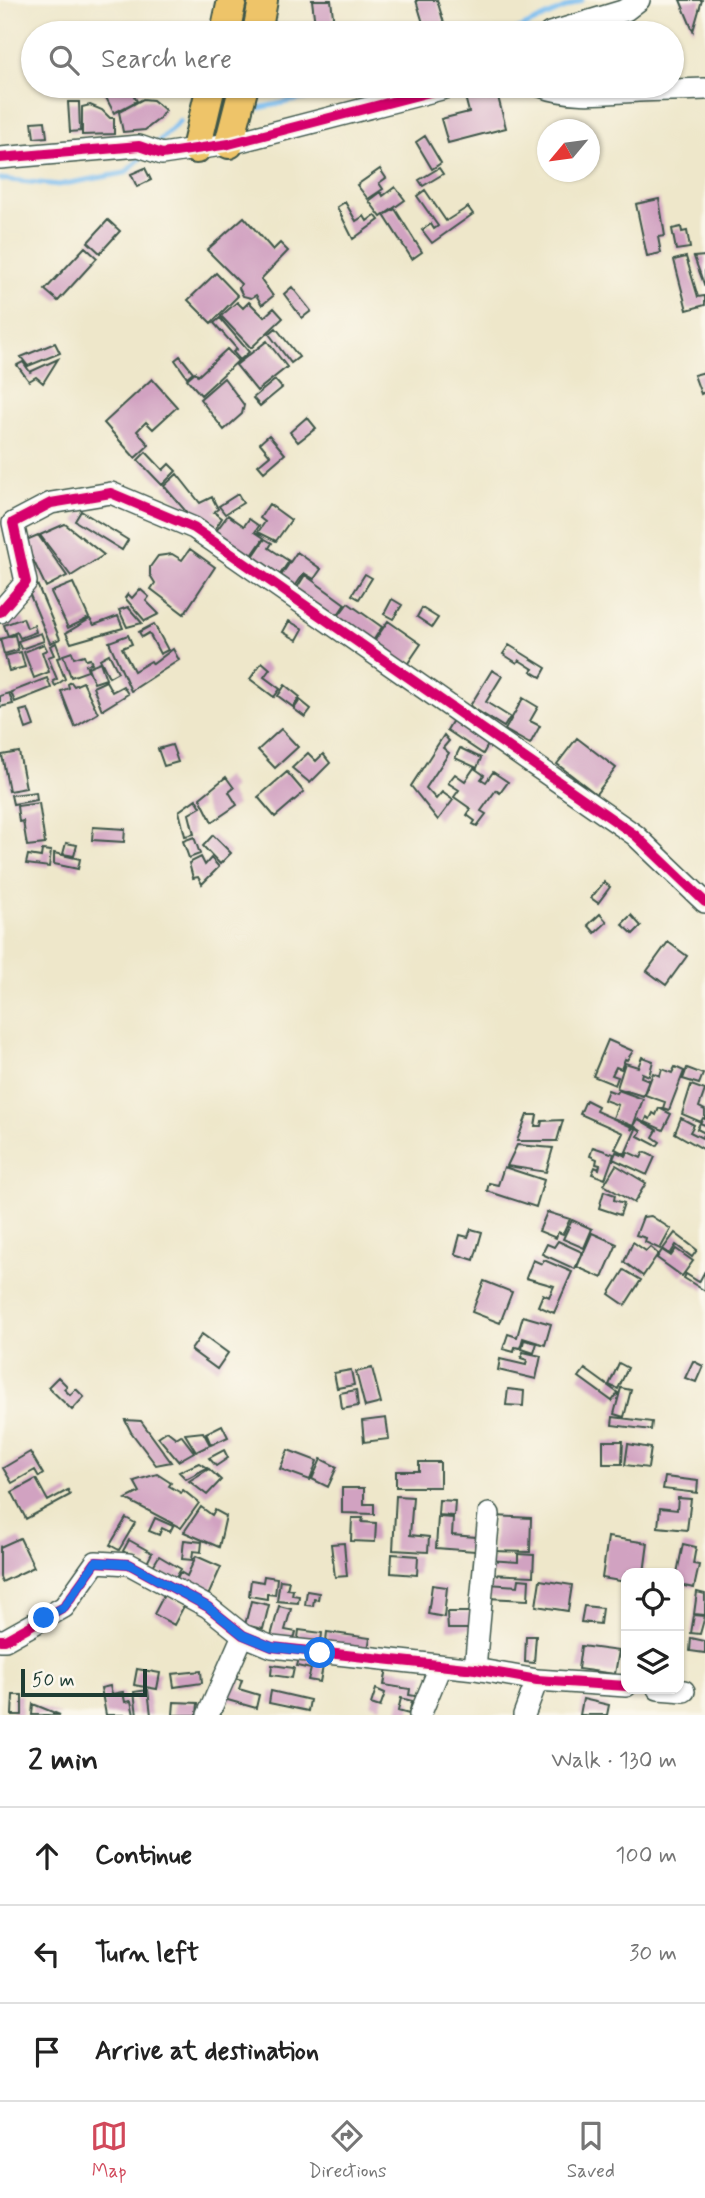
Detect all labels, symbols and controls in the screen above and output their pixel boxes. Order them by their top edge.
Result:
search box [21,21,684,98]
icon: search [45,41,83,79]
text: Search here [101,43,232,77]
north arrow [537,119,600,182]
map controls [621,1568,684,1694]
button: locate [621,1568,684,1631]
route end [28,1602,59,1633]
button: layers [621,1631,684,1694]
route start [304,1637,335,1668]
scale bar [21,1666,147,1698]
text: 50 m [32,1668,75,1693]
text: 2 min [28,1741,98,1780]
text: Walk · 130 m [551,1746,677,1776]
icon: ahead [28,1837,66,1875]
text: Continue [95,1839,192,1873]
text: 100 m [615,1841,677,1871]
icon: left [28,1935,66,1973]
text: Turn left [95,1937,199,1971]
text: 30 m [629,1939,677,1969]
icon: arrive [28,2033,66,2071]
text: Arrive at destination [95,2035,319,2069]
tab: Map [90,2117,128,2184]
tab: Directions [308,2117,387,2184]
tab: Saved [567,2117,615,2184]

